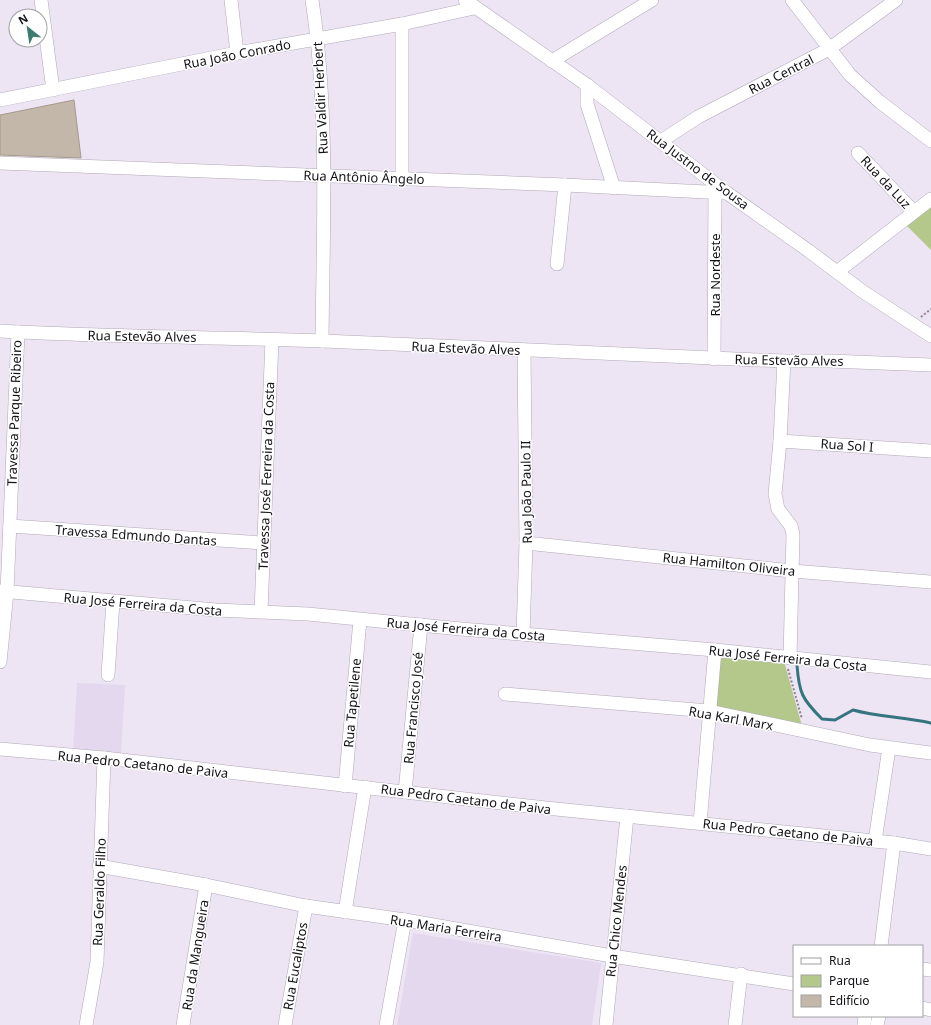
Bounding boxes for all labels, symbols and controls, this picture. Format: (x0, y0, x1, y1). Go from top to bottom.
north arrow (8, 8, 48, 48)
text: N (15, 10, 30, 28)
street label: Rua João Conrado (182, 35, 292, 73)
street label: Rua Valdir Herbert (308, 41, 332, 155)
street label: Rua Central (745, 50, 817, 98)
street label: Rua Justno de Sousa (643, 125, 753, 213)
street label: Rua da Luz (857, 152, 915, 212)
street label: Rua Antônio Ângelo (303, 166, 425, 188)
street label: Rua Nordeste (706, 233, 724, 317)
street label: Rua Estevão Alves (87, 326, 197, 346)
street label: Rua Estevão Alves (411, 337, 521, 359)
street label: Travessa Parque Ribeiro (2, 340, 26, 486)
street label: Rua Estevão Alves (734, 350, 844, 370)
street label: Travessa José Ferreira da Costa (254, 382, 278, 570)
street label: Rua Sol I (820, 434, 874, 456)
street label: Rua João Paulo II (516, 440, 536, 544)
street label: Travessa Edmundo Dantas (55, 520, 217, 550)
street label: Rua Hamilton Oliveira (662, 548, 796, 580)
street label: Rua José Ferreira da Costa (63, 588, 223, 620)
street label: Rua José Ferreira da Costa (386, 613, 546, 645)
street label: Rua José Ferreira da Costa (708, 641, 868, 675)
street label: Rua Francisco José (399, 651, 427, 765)
street label: Rua Tapetilene (339, 658, 365, 748)
street label: Rua Karl Marx (687, 702, 775, 734)
street label: Rua Pedro Caetano de Paiva (57, 746, 229, 782)
street label: Rua Pedro Caetano de Paiva (380, 780, 552, 818)
street label: Rua Pedro Caetano de Paiva (702, 814, 874, 850)
street label: Rua Geraldo Filho (88, 838, 110, 946)
street label: Rua Chico Mendes (601, 864, 631, 978)
street label: Rua da Mangueira (177, 898, 213, 1012)
street label: Rua Maria Ferreira (389, 910, 503, 946)
street label: Rua Eucaliptos (278, 921, 312, 1011)
legend (793, 945, 923, 1017)
text: Rua (829, 952, 851, 969)
text: Parque (829, 972, 870, 989)
text: Edifício (829, 992, 870, 1009)

